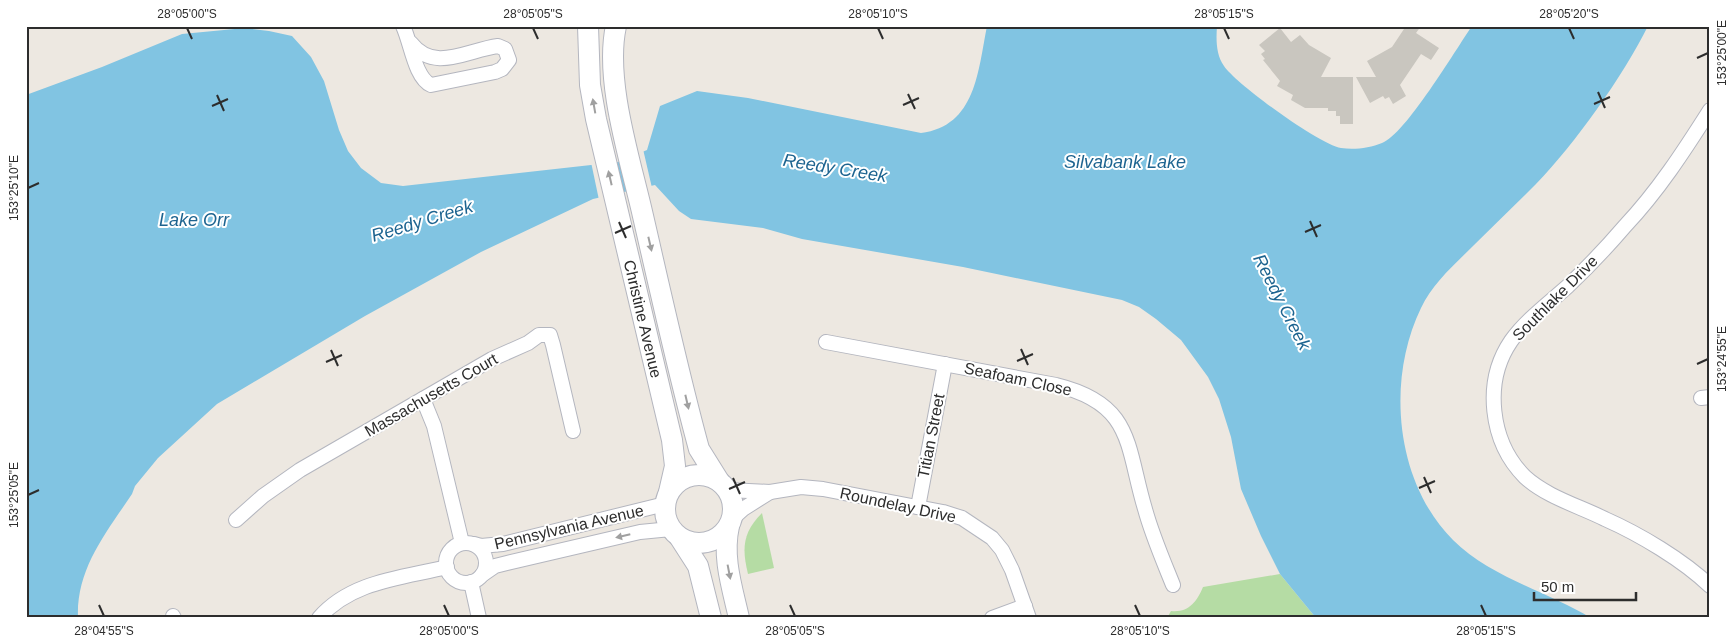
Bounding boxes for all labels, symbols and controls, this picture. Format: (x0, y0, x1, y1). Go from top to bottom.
text: 28°05'00"S (157, 7, 217, 21)
text: 28°05'05"S (503, 7, 563, 21)
text: 28°05'10"S (848, 7, 908, 21)
text: 28°05'15"S (1194, 7, 1254, 21)
text: 28°05'20"S (1539, 7, 1599, 21)
text: 153°25'00"E (1715, 20, 1729, 86)
one-way arrow (589, 98, 597, 114)
water label: Reedy Creek (782, 150, 889, 186)
water label: Silvabank Lake (1064, 152, 1186, 172)
text: 153°25'10"E (7, 155, 21, 221)
one-way arrow (606, 171, 614, 186)
water label: Reedy Creek (369, 196, 476, 246)
water label: Lake Orr (159, 210, 230, 230)
one-way arrow (646, 236, 654, 251)
water label: Reedy Creek (1249, 251, 1315, 354)
street label: Southlake Drive (1509, 252, 1601, 344)
street label: Christine Avenue (621, 258, 666, 380)
text: 153°24'55"E (1715, 326, 1729, 392)
street label: Massachusetts Court (362, 350, 501, 440)
street label: Seafoam Close (963, 359, 1073, 399)
street label: Titian Street (914, 392, 948, 480)
one-way arrow (683, 395, 691, 410)
text: 153°25'05"E (7, 462, 21, 528)
street label: Roundelay Drive (838, 484, 958, 526)
street label: Pennsylvania Avenue (493, 502, 645, 552)
one-way arrow (615, 532, 630, 540)
one-way arrow (725, 564, 733, 580)
scale bar (1534, 569, 1636, 601)
text: 50 m (1541, 578, 1574, 595)
text: 28°04'55"S (74, 624, 134, 638)
text: 28°05'00"S (419, 624, 479, 638)
text: 28°05'05"S (765, 624, 825, 638)
text: 28°05'10"S (1110, 624, 1170, 638)
text: 28°05'15"S (1456, 624, 1516, 638)

